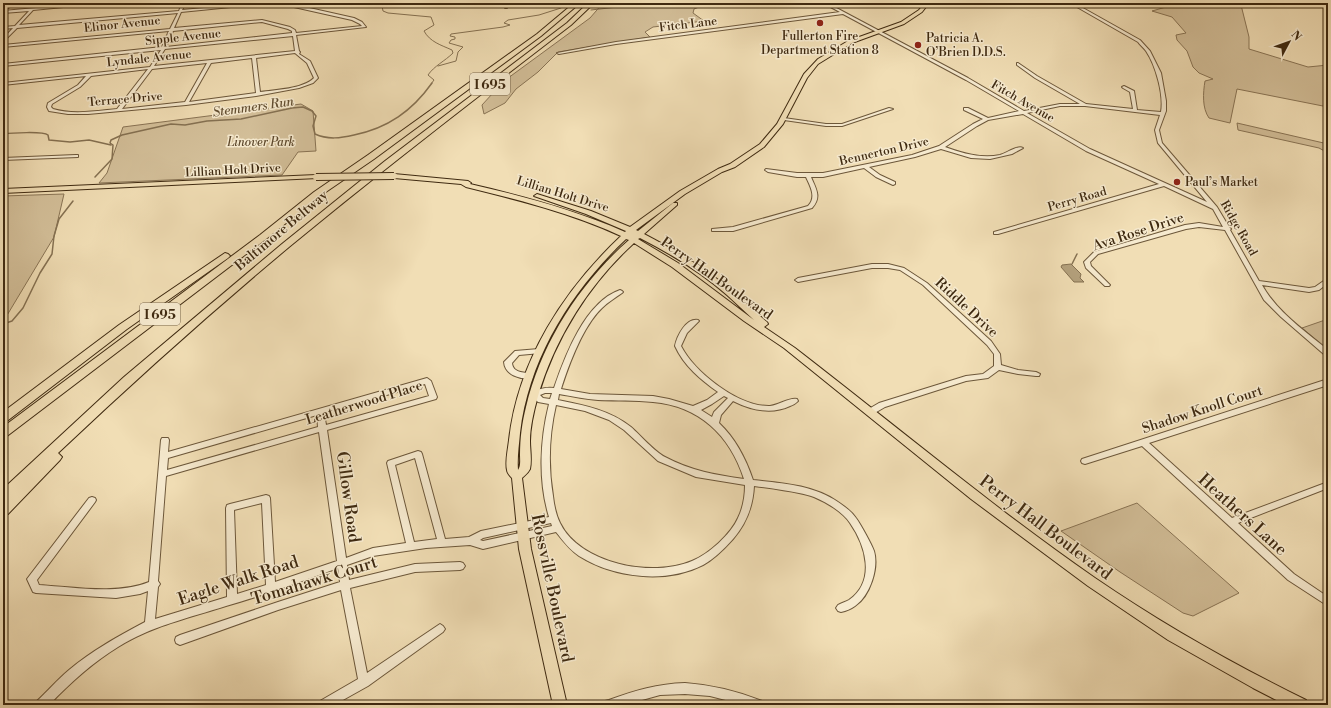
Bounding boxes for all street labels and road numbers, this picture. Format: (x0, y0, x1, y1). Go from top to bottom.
street label: Elinor Avenue (83, 13, 161, 36)
street label: Fitch Lane (658, 13, 718, 36)
street label: Sipple Avenue (144, 26, 222, 49)
street label: Lyndale Avenue (106, 47, 192, 70)
road number: I 695 (470, 73, 510, 95)
street label: Fitch Avenue (988, 77, 1057, 126)
street label: Terrace Drive (87, 89, 163, 110)
street label: Bennerton Drive (837, 134, 930, 169)
street label: Lillian Holt Drive (185, 161, 281, 180)
street label: Lillian Holt Drive (515, 173, 611, 216)
street label: Perry Road (1046, 184, 1109, 215)
street label: Baltimore Beltway (231, 186, 332, 276)
street label: Ridge Road (1217, 198, 1261, 259)
street label: Ava Rose Drive (1089, 209, 1186, 255)
street label: Perry Hall Boulevard (657, 233, 776, 324)
street label: Riddle Drive (931, 274, 1002, 342)
road number: I 695 (140, 303, 180, 325)
street label: Leatherwood Place (304, 377, 425, 429)
street label: Shadow Knoll Court (1140, 382, 1265, 438)
street label: Gillow Road (331, 450, 365, 545)
street label: Heathers Lane (1193, 469, 1292, 561)
street label: Perry Hall Boulevard (975, 471, 1117, 585)
street label: Rossville Boulevard (526, 512, 579, 665)
street label: Eagle Walk Road (175, 551, 302, 611)
street label: Tomahawk Court (248, 551, 380, 611)

